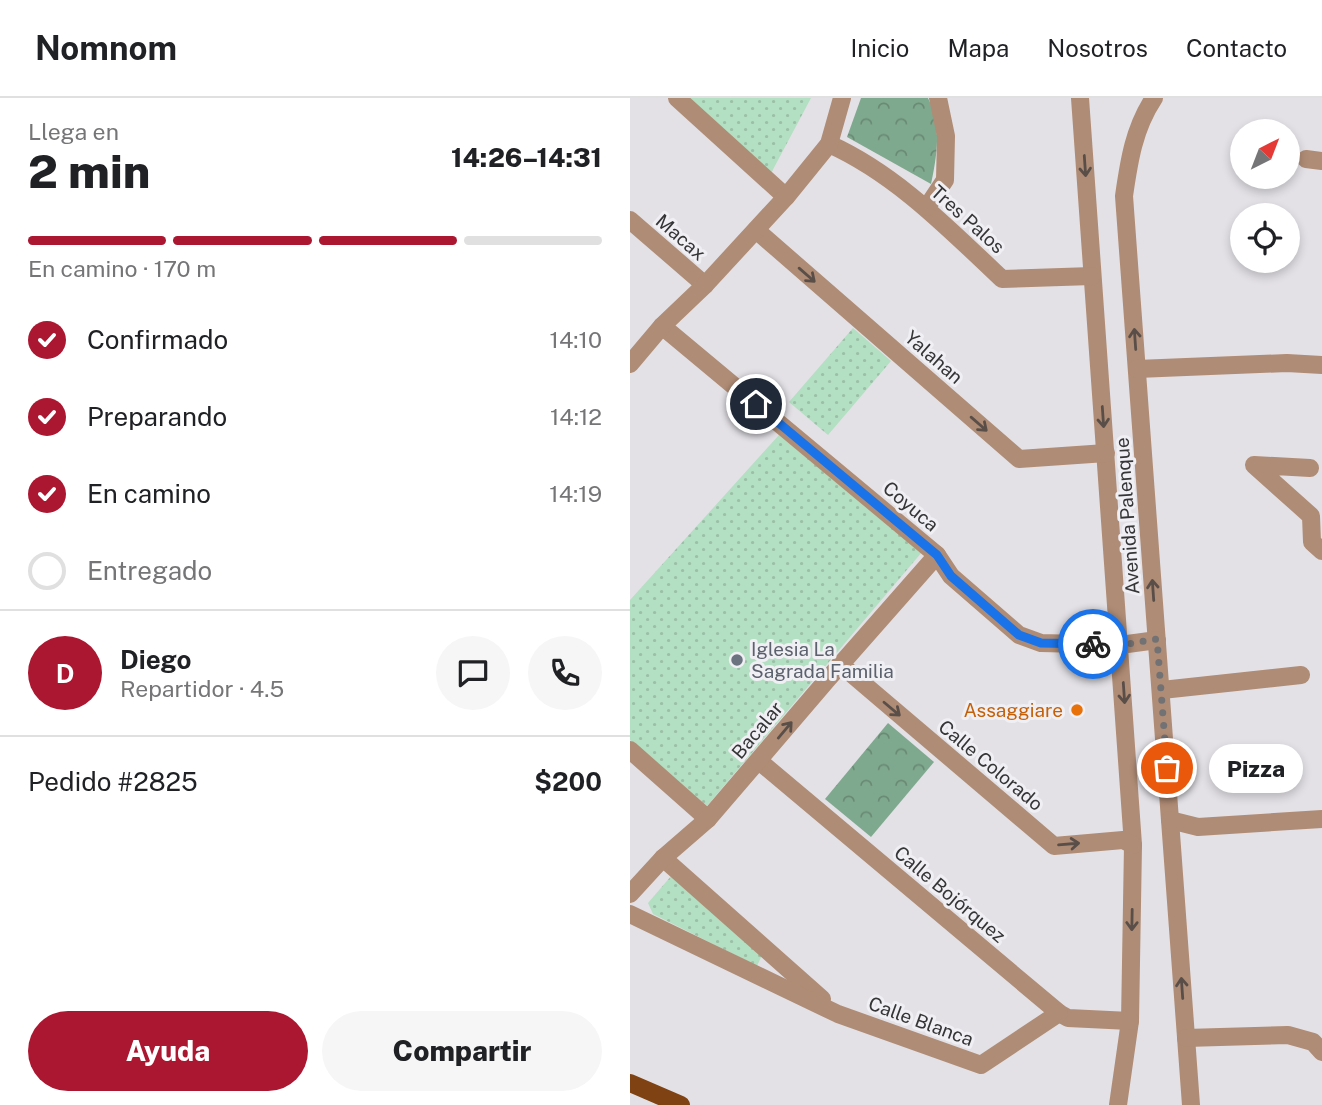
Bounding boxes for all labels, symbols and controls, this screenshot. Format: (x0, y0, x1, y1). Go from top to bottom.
text: Nomnom (35, 29, 177, 67)
text: Inicio (850, 34, 909, 62)
text: Mapa (947, 34, 1009, 62)
text: Nosotros (1047, 34, 1148, 62)
text: Contacto (1186, 34, 1287, 62)
text: Llega en (28, 118, 119, 145)
north arrow (1230, 119, 1300, 189)
map controls (1230, 119, 1300, 273)
text: 14:26–14:31 (451, 142, 602, 173)
text: 2 min (28, 144, 150, 198)
one-way arrow (1079, 154, 1092, 177)
street label: Tres Palos (927, 180, 1009, 258)
button: locate (1230, 203, 1300, 273)
street label: Macax (652, 210, 710, 265)
text: En camino · 170 m (28, 255, 216, 282)
one-way arrow (798, 267, 816, 283)
icon: check (28, 321, 66, 359)
text: Confirmado (87, 324, 228, 355)
text: 14:10 (550, 326, 602, 353)
street label: Yalahan (901, 326, 967, 388)
one-way arrow (1128, 328, 1141, 351)
pin (726, 374, 786, 434)
icon: home (737, 385, 775, 423)
icon: check (28, 398, 66, 436)
text: Preparando (87, 401, 227, 432)
text: 14:12 (550, 403, 602, 430)
one-way arrow (1097, 406, 1110, 428)
one-way arrow (970, 416, 988, 432)
street label: Avenida Palenque (1111, 437, 1143, 595)
icon: check (28, 475, 66, 513)
street label: Coyuca (879, 476, 943, 536)
text: En camino (87, 478, 211, 509)
text: 14:19 (549, 480, 602, 507)
text: Entregado (87, 555, 212, 586)
one-way arrow (1147, 579, 1160, 602)
courier (1058, 609, 1128, 679)
icon: bike (1074, 625, 1112, 663)
button: chat (436, 636, 510, 710)
button: phone (528, 636, 602, 710)
place label: Iglesia La Sagrada Familia (751, 638, 894, 682)
text: Diego (120, 644, 191, 675)
marker: Iglesia La Sagrada Familia (729, 652, 745, 668)
text: D (56, 658, 74, 689)
text: Repartidor · 4.5 (120, 675, 284, 702)
one-way arrow (1117, 681, 1130, 704)
street label: Bacalar (727, 697, 787, 763)
place label: Assaggiare (963, 699, 1063, 721)
one-way arrow (883, 700, 901, 716)
marker: Assaggiare (1069, 702, 1085, 718)
street label: Calle Colorado (935, 715, 1047, 815)
one-way arrow (777, 722, 792, 740)
pin (1137, 738, 1197, 798)
callout: Pizza (1209, 744, 1304, 792)
icon: bag (1148, 749, 1186, 787)
text: Pizza (1227, 755, 1285, 782)
text: Pedido #2825 (28, 766, 198, 797)
text: $200 (534, 766, 602, 797)
one-way arrow (1058, 837, 1080, 850)
street label: Calle Bojórquez (890, 841, 1010, 947)
one-way arrow (1125, 909, 1139, 932)
one-way arrow (1175, 977, 1188, 1000)
street label: Calle Blanca (866, 992, 976, 1050)
button: Ayuda (28, 1011, 308, 1091)
button: Compartir (322, 1011, 602, 1091)

